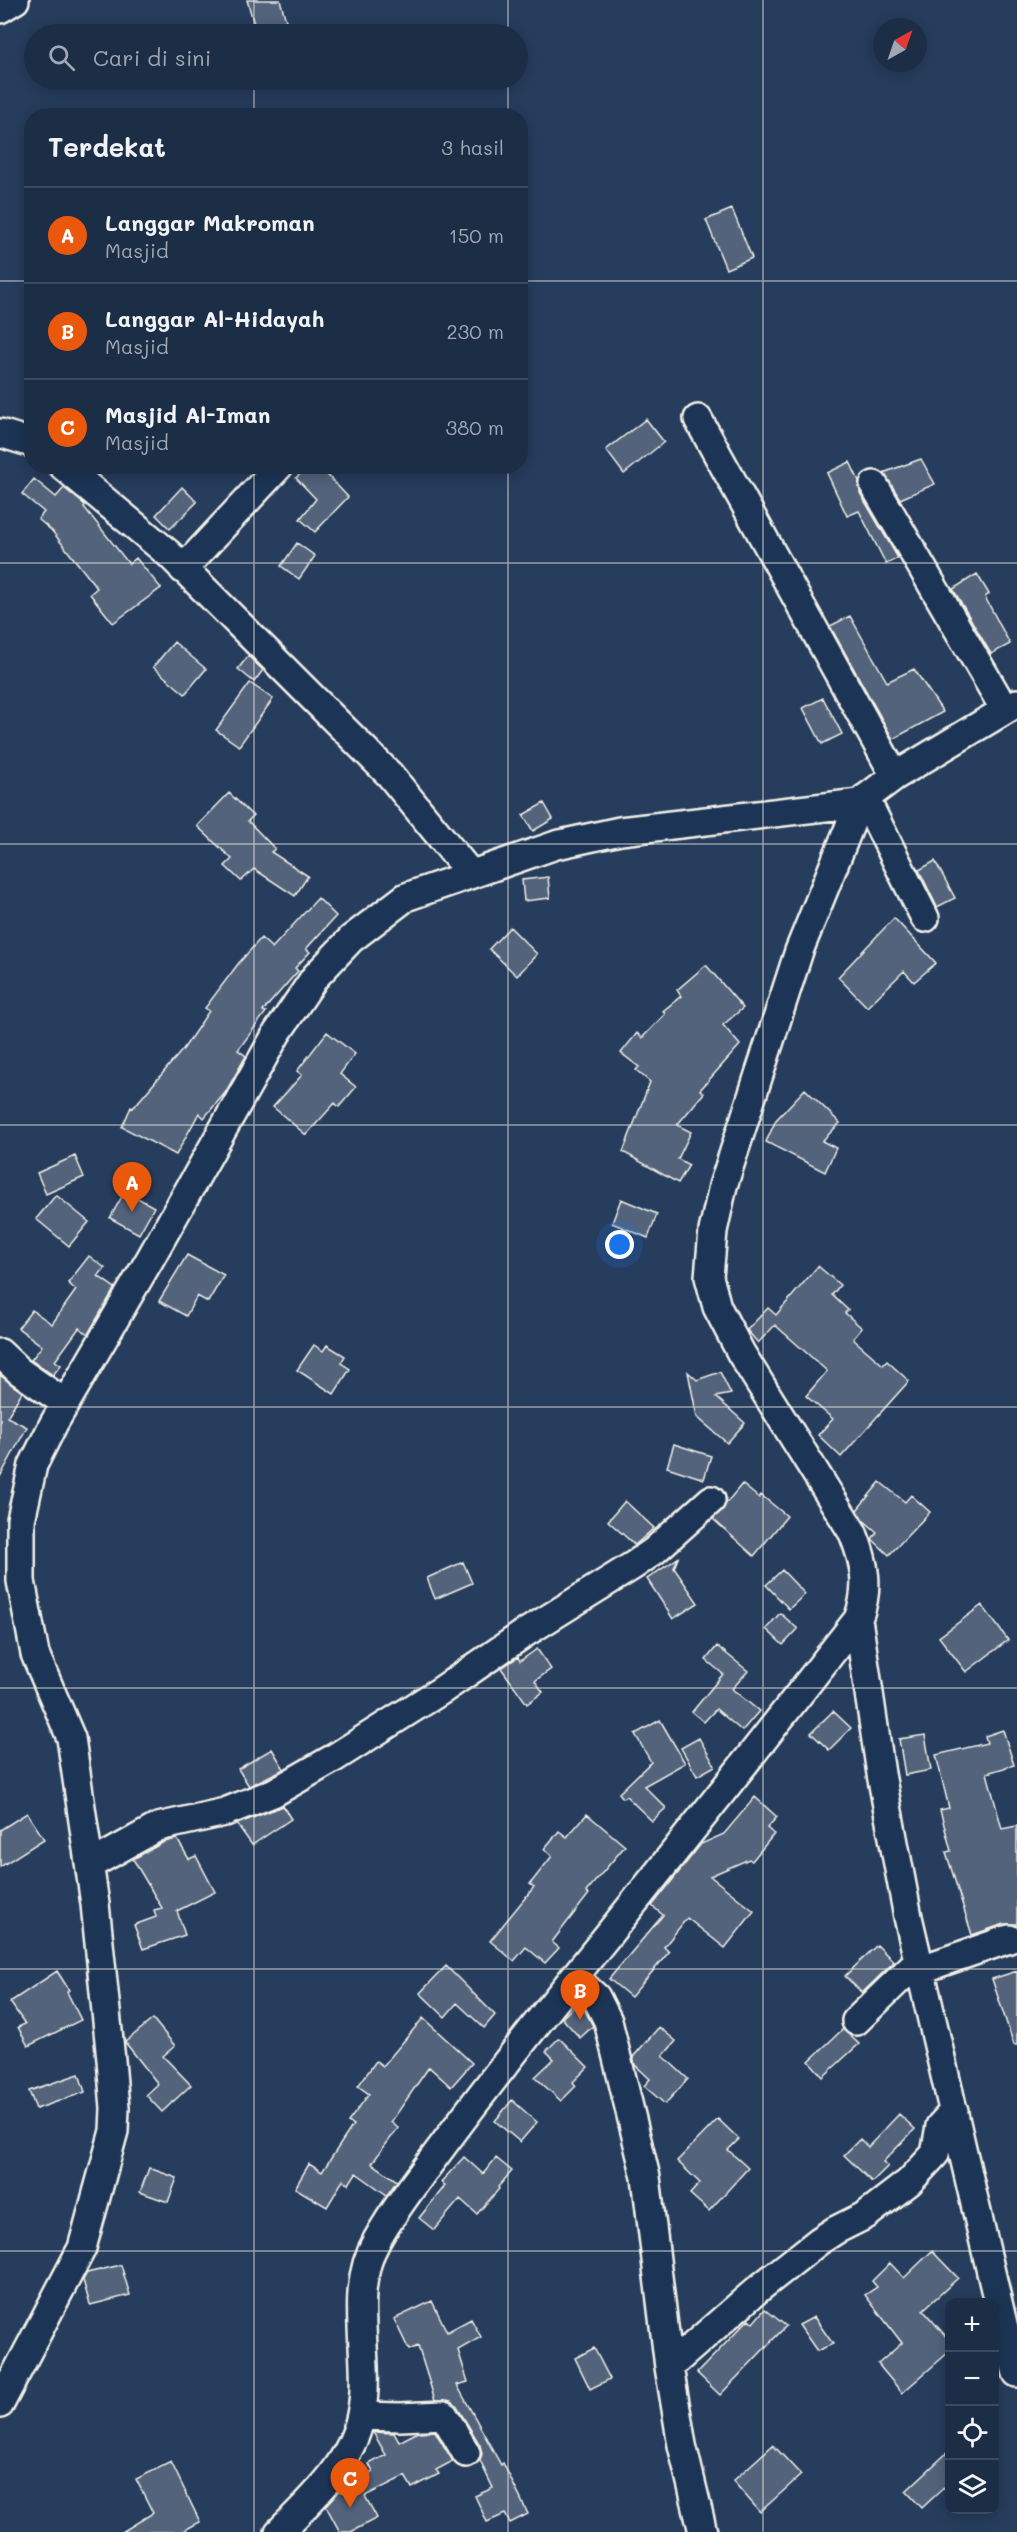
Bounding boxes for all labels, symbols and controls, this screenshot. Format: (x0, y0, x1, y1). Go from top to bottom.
north arrow (873, 18, 927, 72)
search box (24, 24, 528, 90)
icon: search (45, 41, 78, 74)
text: Cari di sini (93, 43, 211, 72)
text: Terdekat (48, 130, 166, 164)
text: 3 hasil (441, 134, 504, 160)
text: Langgar Makroman (105, 208, 315, 237)
text: A (61, 222, 74, 248)
text: 150 m (449, 222, 504, 248)
text: Masjid (105, 237, 169, 263)
text: Langgar Al-Hidayah (105, 304, 324, 333)
text: B (61, 318, 74, 344)
text: 230 m (446, 318, 504, 344)
text: Masjid (105, 333, 169, 359)
text: Masjid Al-Iman (105, 400, 270, 429)
text: C (60, 414, 75, 440)
text: 380 m (446, 414, 504, 440)
text: Masjid (105, 429, 169, 455)
pin: A (112, 1162, 152, 1212)
your location (605, 1230, 634, 1259)
pin: B (560, 1970, 600, 2020)
map controls (945, 2298, 999, 2514)
button: + (945, 2298, 999, 2352)
button: − (945, 2352, 999, 2406)
button: locate (945, 2406, 999, 2460)
pin: C (330, 2458, 370, 2508)
button: layers (945, 2460, 999, 2514)

